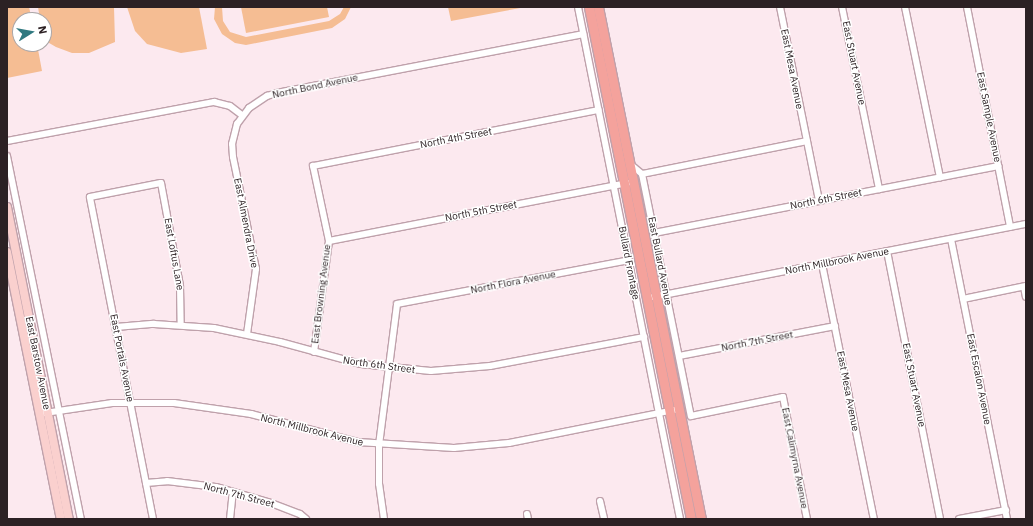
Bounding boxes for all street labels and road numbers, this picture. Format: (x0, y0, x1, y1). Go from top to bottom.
street label: East Stuart Avenue (840, 20, 868, 106)
street label: East Mesa Avenue (778, 28, 806, 110)
street label: North Bond Avenue (271, 71, 359, 101)
street label: East Sample Avenue (974, 71, 1004, 163)
street label: North 4th Street (419, 125, 493, 151)
street label: East Almendra Drive (231, 177, 261, 269)
street label: North 6th Street (789, 186, 863, 212)
street label: North 5th Street (444, 198, 518, 224)
street label: East Bullard Avenue (646, 216, 674, 306)
street label: East Loftus Lane (162, 217, 186, 291)
street label: Bullard Frontage (616, 225, 642, 301)
street label: East Browning Avenue (309, 244, 333, 344)
street label: North Millbrook Avenue (784, 245, 890, 277)
street label: North Flora Avenue (469, 268, 557, 296)
street label: East Portals Avenue (108, 313, 136, 403)
street label: East Barstow Avenue (23, 315, 53, 411)
street label: North 7th Street (720, 328, 794, 354)
street label: East Escalon Avenue (964, 332, 994, 426)
street label: East Stuart Avenue (900, 342, 928, 428)
street label: East Mesa Avenue (834, 350, 862, 432)
street label: North 6th Street (342, 354, 416, 376)
street label: East Calimyrna Avenue (779, 406, 811, 510)
street label: North Millbrook Avenue (259, 411, 365, 449)
street label: North 7th Street (202, 480, 276, 510)

